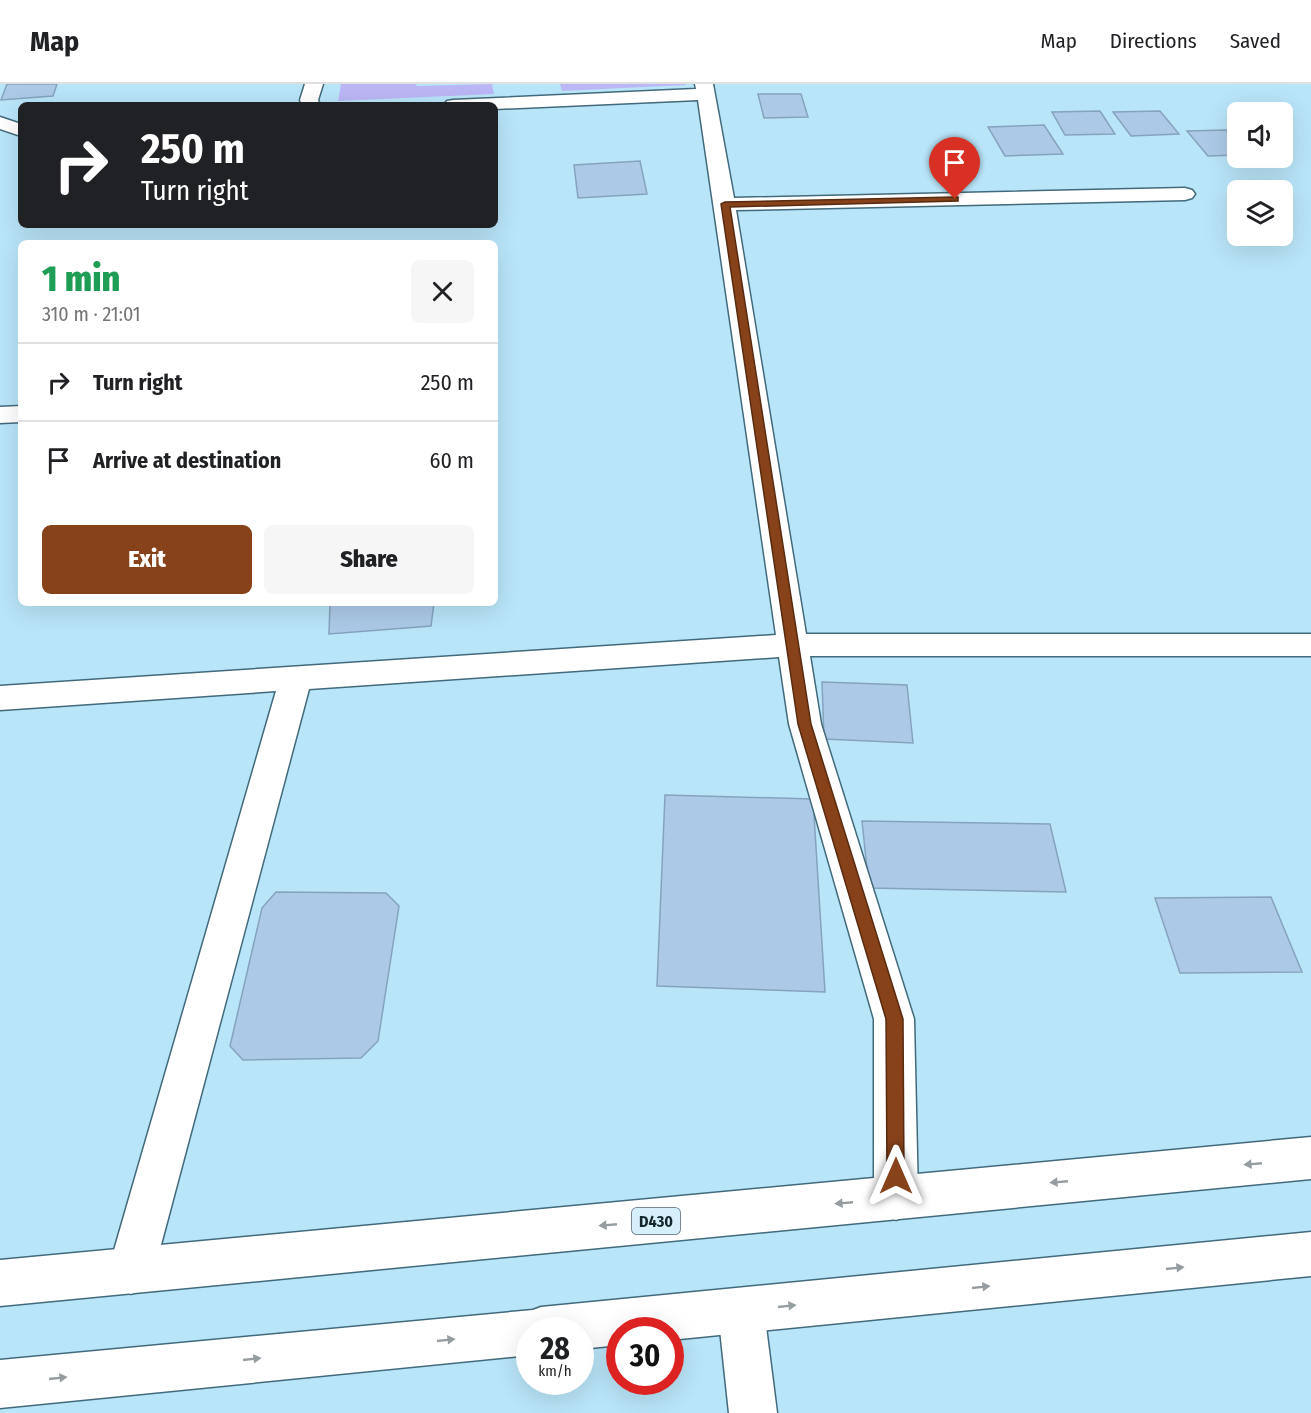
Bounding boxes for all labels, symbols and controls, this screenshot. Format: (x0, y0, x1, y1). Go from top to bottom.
text: Map (30, 25, 79, 58)
text: Map (1040, 28, 1077, 54)
text: Directions (1110, 28, 1197, 54)
text: Saved (1230, 28, 1281, 54)
map controls (1227, 102, 1293, 246)
button: sound (1227, 102, 1293, 168)
text: 250 m (141, 124, 245, 174)
icon: right (42, 126, 120, 204)
pin (929, 137, 980, 199)
icon: arrive (938, 146, 971, 179)
text: Turn right (141, 175, 249, 207)
button: layers (1227, 180, 1293, 246)
text: 1 min (42, 257, 120, 301)
button: close (411, 260, 474, 323)
text: 310 m · 21:01 (42, 302, 141, 326)
icon: right (42, 366, 75, 399)
text: Turn right (93, 369, 182, 396)
text: 250 m (421, 369, 474, 396)
icon: arrive (42, 444, 75, 477)
text: Arrive at destination (93, 447, 281, 474)
text: 60 m (430, 447, 474, 474)
button: Exit (42, 525, 252, 594)
button: Share (264, 525, 474, 594)
position arrow (864, 1144, 928, 1208)
one-way arrow (1243, 1159, 1262, 1169)
one-way arrow (1049, 1177, 1068, 1187)
one-way arrow (834, 1198, 853, 1208)
road number: D430 (632, 1208, 680, 1234)
one-way arrow (598, 1220, 617, 1230)
one-way arrow (1166, 1263, 1185, 1272)
one-way arrow (972, 1282, 991, 1292)
one-way arrow (778, 1301, 797, 1311)
speed limit sign: 30 (606, 1317, 684, 1395)
text: 28 (540, 1331, 570, 1367)
one-way arrow (437, 1335, 456, 1345)
one-way arrow (243, 1354, 262, 1364)
text: km/h (538, 1362, 572, 1380)
one-way arrow (49, 1374, 68, 1383)

